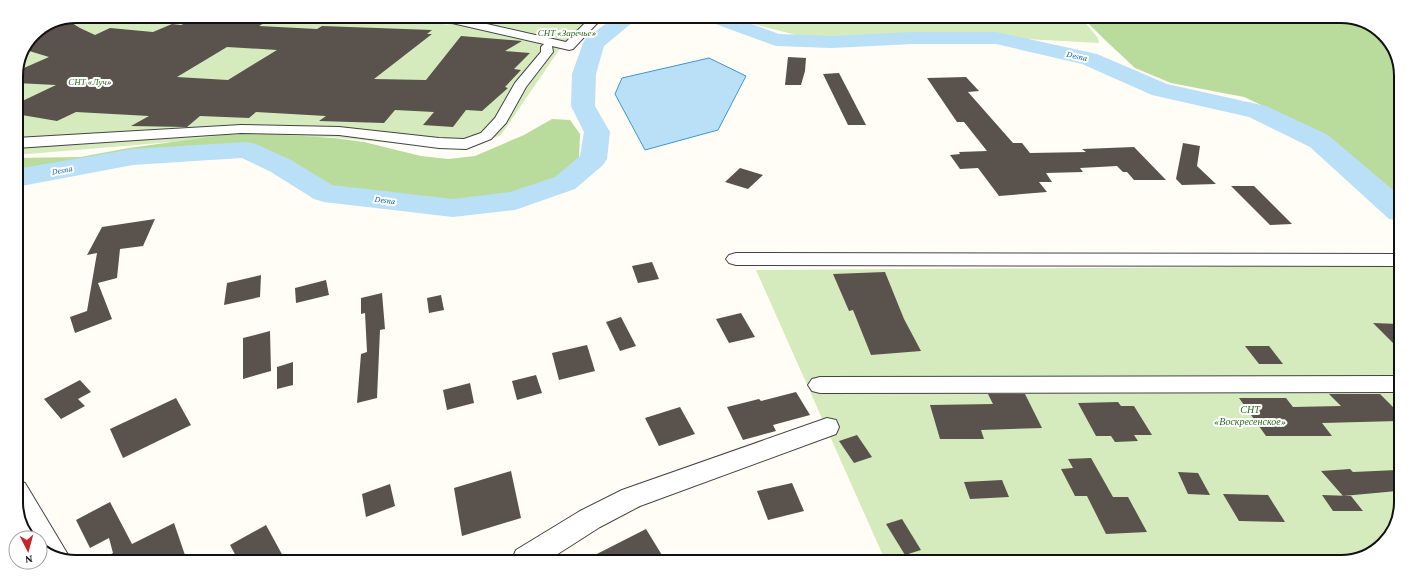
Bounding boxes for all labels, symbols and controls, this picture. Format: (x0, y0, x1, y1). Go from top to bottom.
park label: СНТ «Заречье» (538, 28, 596, 38)
water label: Desna (1066, 49, 1089, 63)
park label: СНТ «Луч» (68, 77, 112, 87)
water label: Desna (51, 163, 74, 177)
water label: Desna (374, 194, 397, 206)
park label: СНТ «Воскресенское» (1214, 404, 1286, 427)
north arrow (8, 530, 48, 570)
text: N (24, 554, 33, 566)

